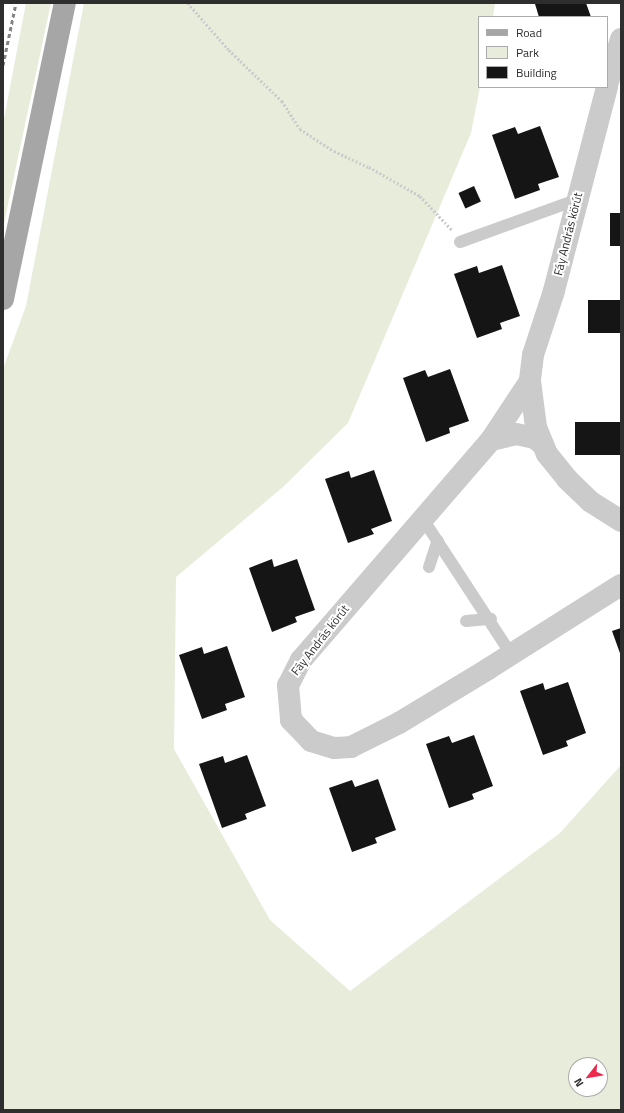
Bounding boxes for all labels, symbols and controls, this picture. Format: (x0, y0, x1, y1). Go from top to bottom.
legend (478, 16, 608, 88)
text: Road (516, 23, 542, 42)
text: Park (516, 43, 539, 62)
text: Building (516, 63, 557, 82)
street label: Fáy András körút (551, 191, 585, 277)
street label: Fáy András körút (288, 602, 352, 678)
north arrow (568, 1057, 608, 1097)
text: N (570, 1075, 587, 1090)

